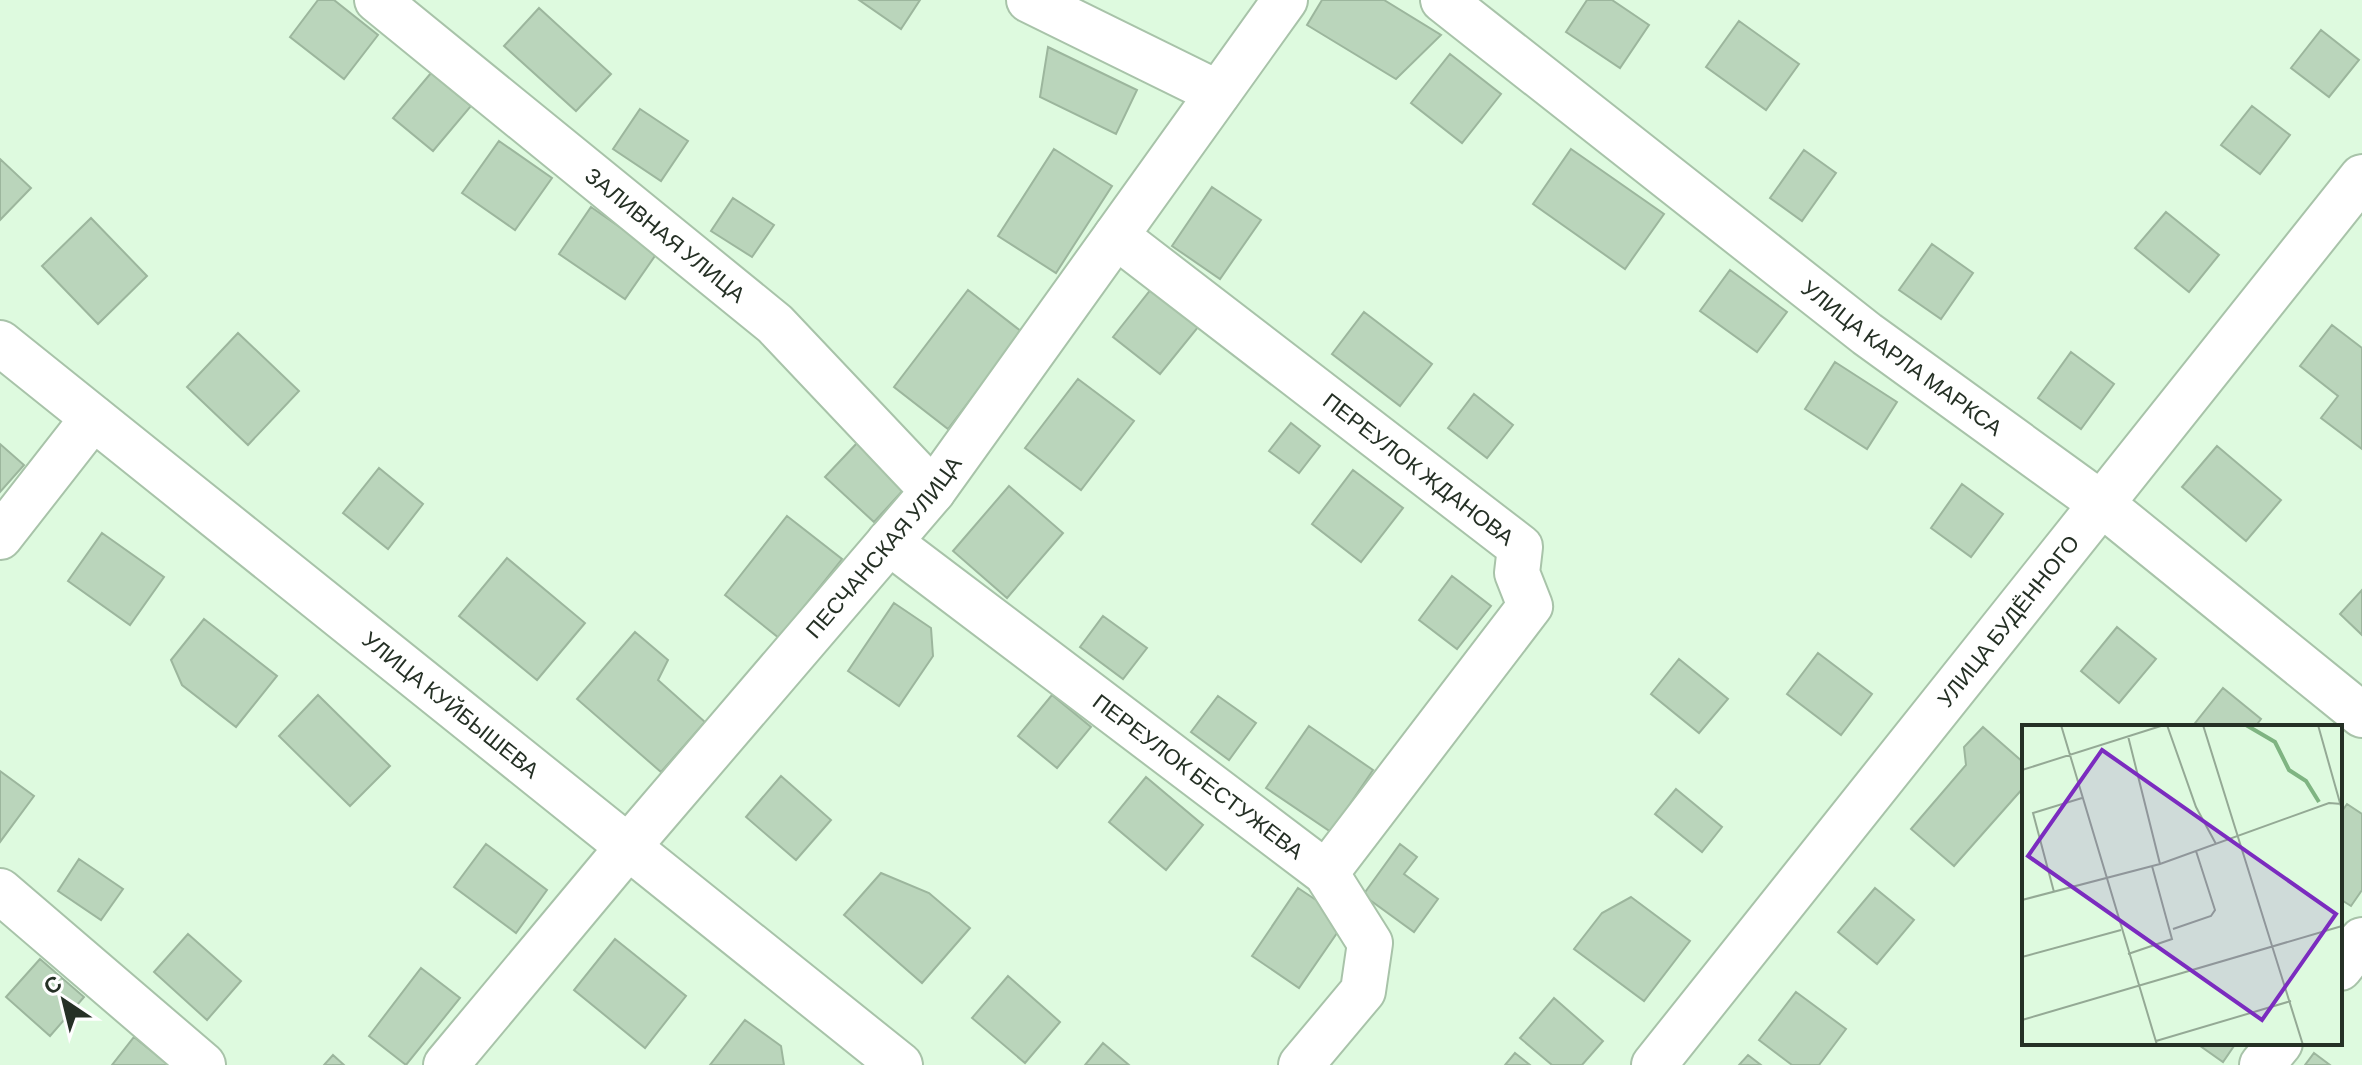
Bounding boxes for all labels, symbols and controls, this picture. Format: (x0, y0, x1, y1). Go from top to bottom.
street label: ЗАЛИВНАЯ УЛИЦА (581, 161, 752, 307)
street label: УЛИЦА КАРЛА МАРКСА (1797, 274, 2008, 440)
street label: ПЕРЕУЛОК ЖДАНОВА (1319, 387, 1520, 550)
street label: ПЕСЧАНСКАЯ УЛИЦА (799, 450, 966, 643)
street label: УЛИЦА БУДЁННОГО (1931, 529, 2084, 711)
street label: УЛИЦА КУЙБЫШЕВА (358, 625, 545, 783)
street label: ПЕРЕУЛОК БЕСТУЖЕВА (1088, 687, 1310, 864)
inset map (2022, 725, 2342, 1045)
north arrow (24, 961, 104, 1041)
text: С (38, 969, 66, 999)

